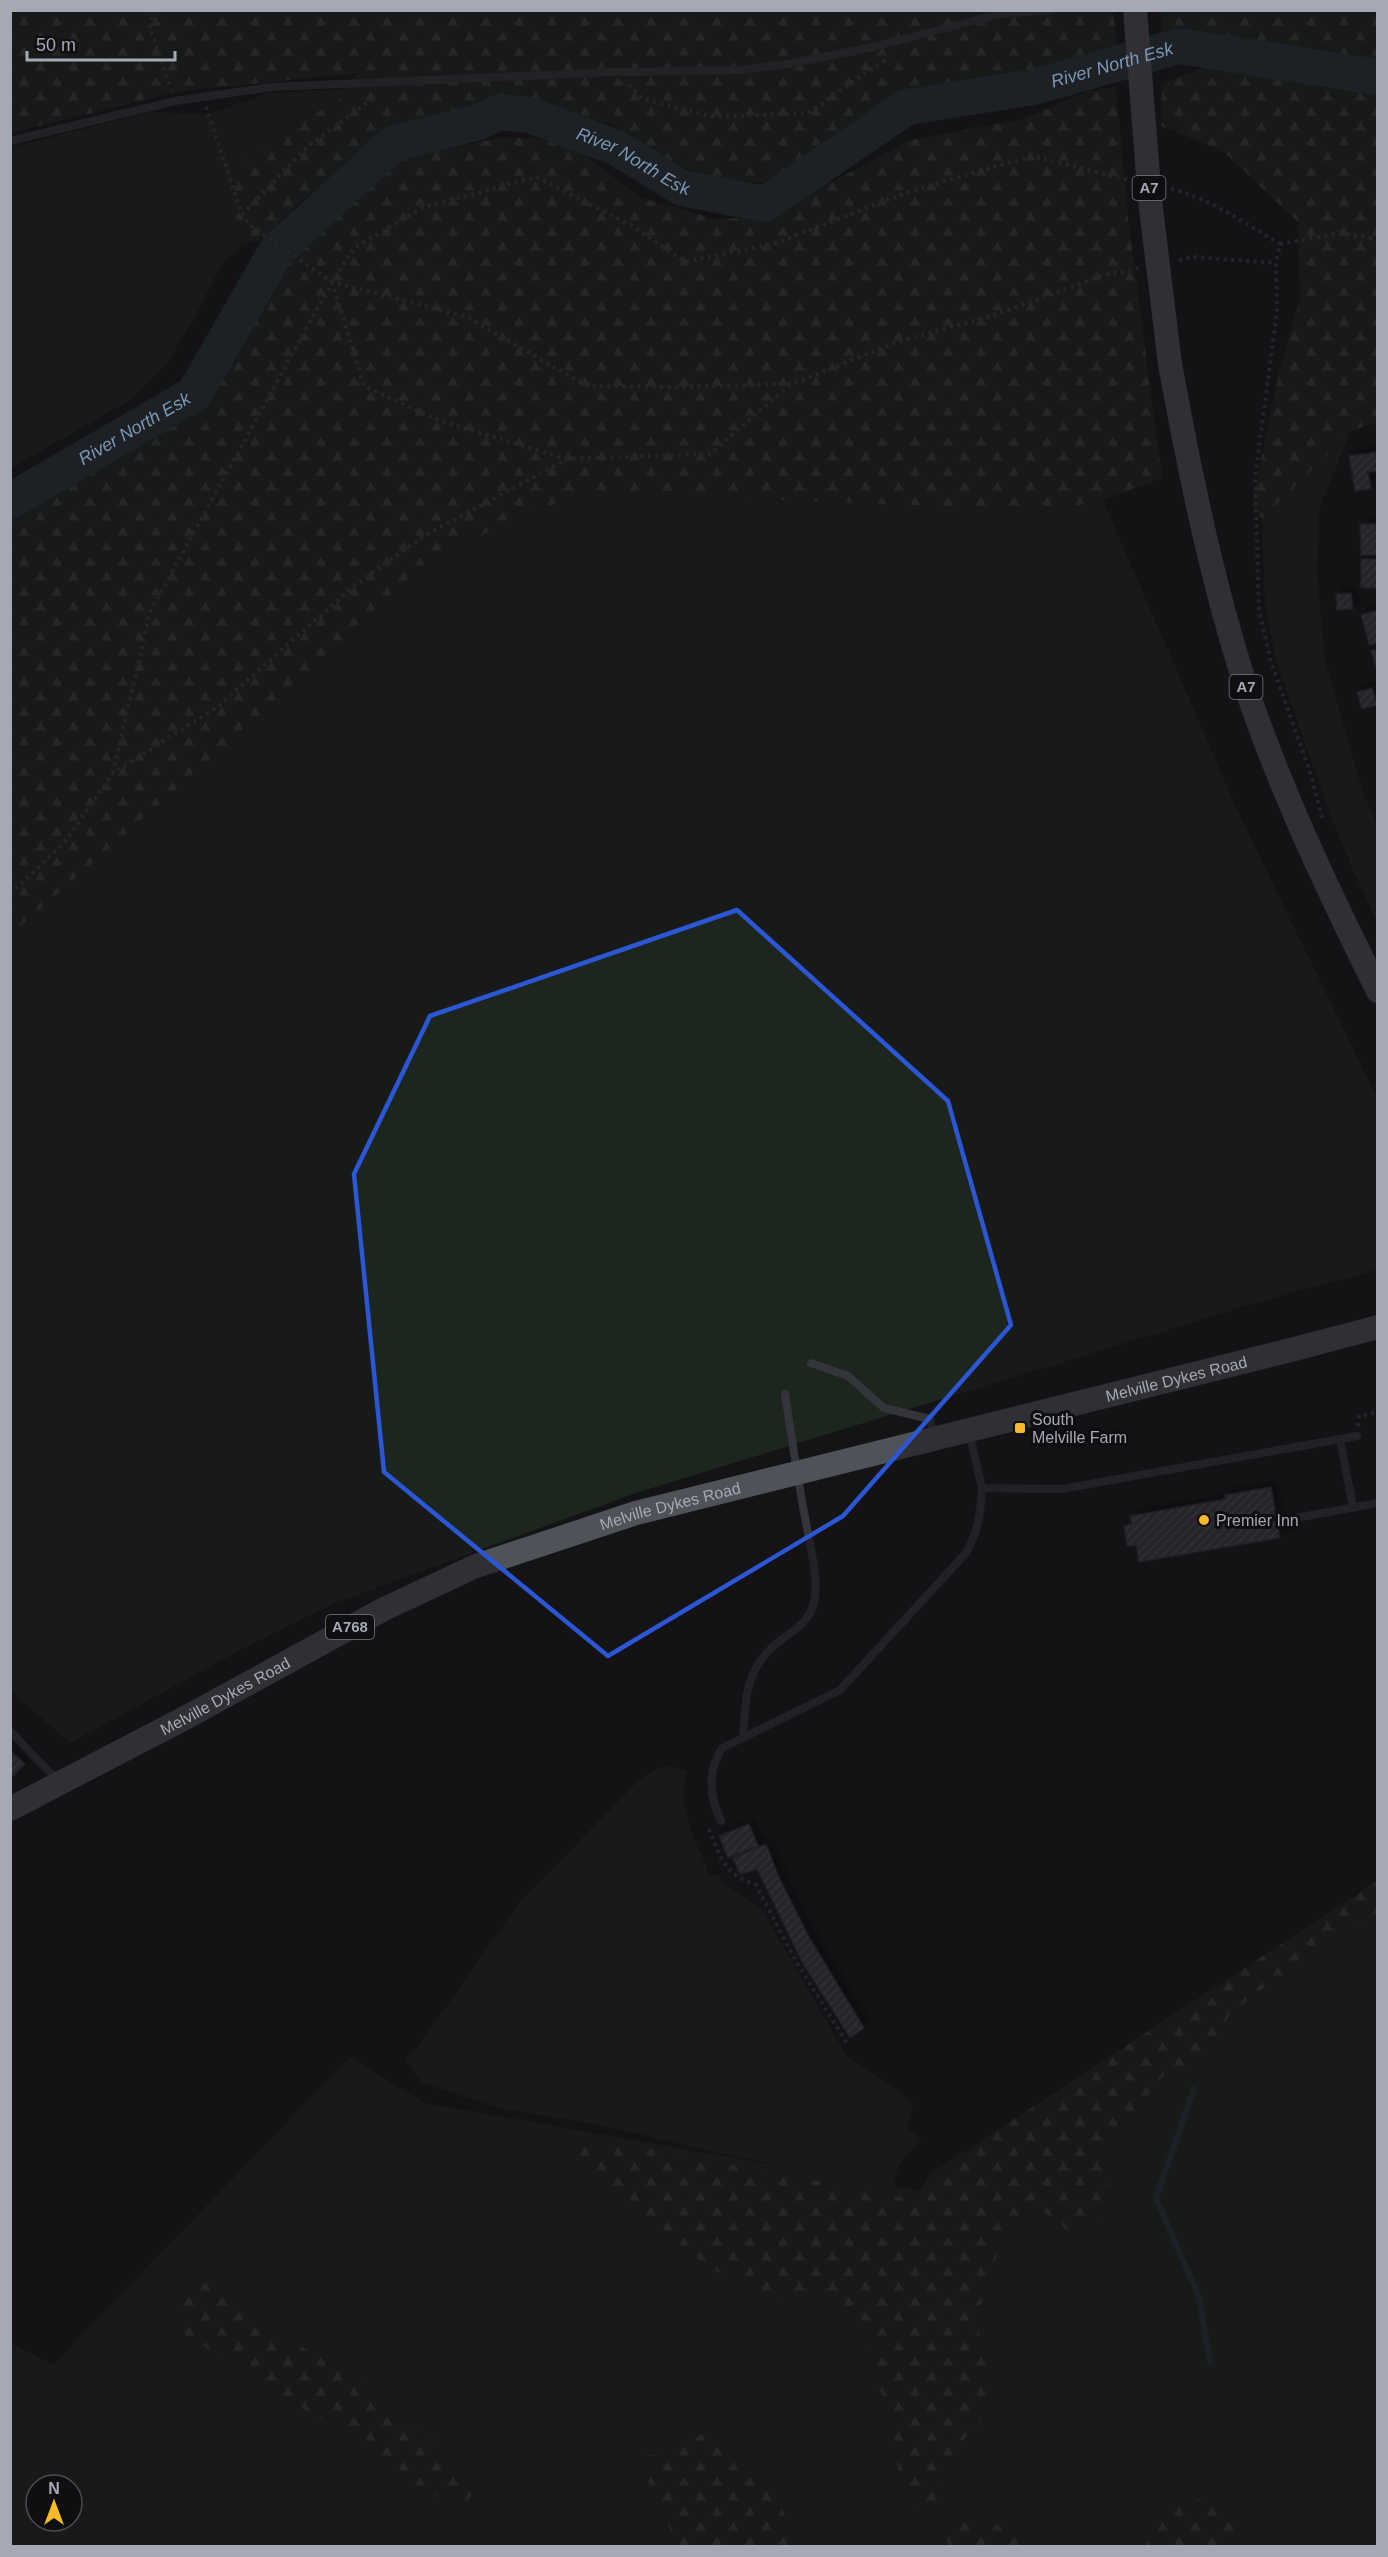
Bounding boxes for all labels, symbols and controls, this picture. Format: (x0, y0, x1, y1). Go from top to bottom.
scale bar (27, 24, 176, 62)
text: 50 m (36, 35, 76, 55)
water label: River North Esk (1049, 38, 1176, 92)
water label: River North Esk (574, 124, 692, 199)
road number: A7 (1132, 176, 1166, 200)
water label: River North Esk (75, 388, 195, 469)
road number: A7 (1230, 675, 1262, 699)
street label: Melville Dykes Road (1104, 1353, 1249, 1405)
place label: South Melville Farm (1032, 1411, 1127, 1446)
marker: South Melville Farm (1013, 1421, 1027, 1435)
street label: Melville Dykes Road (598, 1479, 742, 1533)
place label: Premier Inn (1216, 1512, 1299, 1529)
marker: Premier Inn (1197, 1513, 1211, 1527)
road number: A768 (326, 1615, 374, 1639)
street label: Melville Dykes Road (158, 1654, 293, 1738)
north arrow (24, 2473, 84, 2533)
text: N (48, 2480, 60, 2497)

